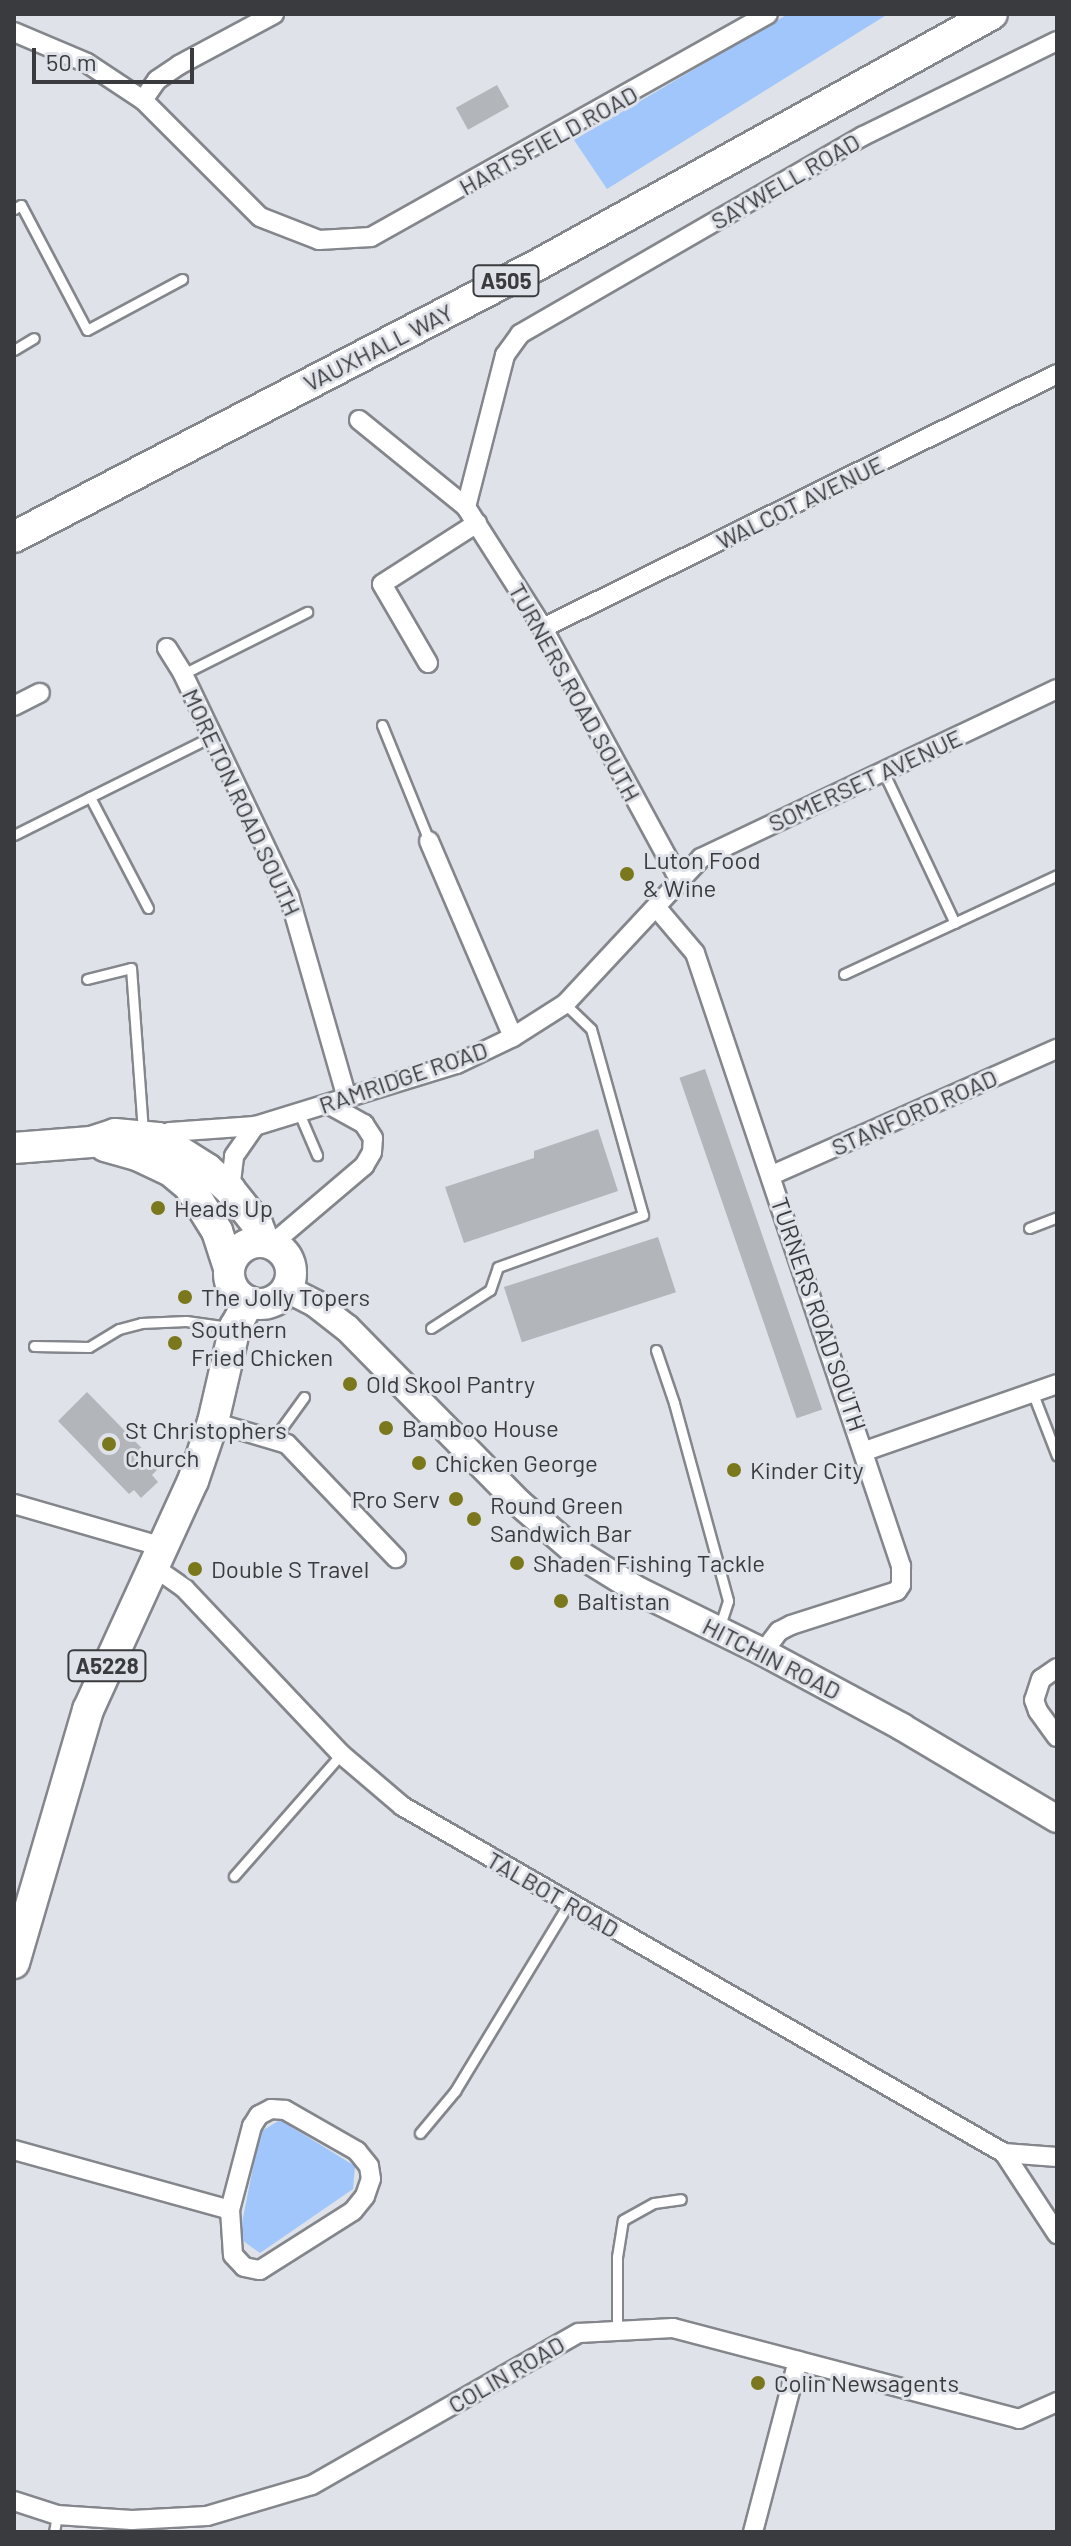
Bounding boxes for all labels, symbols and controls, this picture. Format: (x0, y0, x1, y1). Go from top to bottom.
scale bar (36, 32, 198, 82)
text: 50 m (46, 47, 97, 76)
street label: HARTSFIELD ROAD (454, 79, 642, 201)
street label: SAYWELL ROAD (706, 127, 864, 235)
road number: A505 (472, 263, 540, 299)
street label: VAUXHALL WAY (298, 297, 458, 397)
street label: WALCOT AVENUE (712, 449, 888, 555)
street label: TURNERS ROAD SOUTH (503, 578, 647, 806)
street label: MORETON ROAD SOUTH (177, 684, 307, 920)
street label: SOMERSET AVENUE (764, 723, 966, 837)
place label: Luton Food & Wine (643, 846, 761, 902)
marker: Luton Food & Wine (618, 865, 636, 883)
street label: RAMRIDGE ROAD (315, 1035, 491, 1119)
street label: STANFORD ROAD (827, 1063, 1001, 1161)
street label: TURNERS ROAD SOUTH (765, 1193, 873, 1435)
place label: Heads Up (174, 1194, 273, 1222)
marker: Heads Up (149, 1199, 167, 1217)
place label: The Jolly Topers (201, 1283, 370, 1311)
marker: The Jolly Topers (176, 1288, 194, 1306)
place label: Southern Fried Chicken (191, 1315, 333, 1371)
marker: Southern Fried Chicken (166, 1334, 184, 1352)
place label: Old Skool Pantry (366, 1370, 535, 1398)
marker: Old Skool Pantry (341, 1375, 359, 1393)
place label: Bamboo House (402, 1414, 559, 1442)
place label: St Christophers Church (125, 1416, 287, 1472)
marker: Bamboo House (377, 1419, 395, 1437)
marker: St Christophers Church (100, 1435, 118, 1453)
place label: Chicken George (435, 1449, 598, 1477)
marker: Chicken George (410, 1454, 428, 1472)
place label: Kinder City (750, 1456, 863, 1484)
marker: Kinder City (725, 1461, 743, 1479)
place label: Pro Serv (352, 1485, 440, 1513)
marker: Pro Serv (447, 1490, 465, 1508)
place label: Round Green Sandwich Bar (490, 1491, 632, 1547)
marker: Round Green Sandwich Bar (465, 1510, 483, 1528)
place label: Shaden Fishing Tackle (533, 1549, 765, 1577)
marker: Shaden Fishing Tackle (508, 1554, 526, 1572)
place label: Double S Travel (211, 1555, 369, 1583)
marker: Double S Travel (186, 1560, 204, 1578)
place label: Baltistan (577, 1587, 670, 1615)
marker: Baltistan (552, 1592, 570, 1610)
street label: HITCHIN ROAD (698, 1611, 846, 1705)
road number: A5228 (67, 1648, 147, 1684)
street label: TALBOT ROAD (482, 1845, 624, 1943)
street label: COLIN ROAD (443, 2329, 569, 2419)
place label: Colin Newsagents (774, 2369, 959, 2397)
marker: Colin Newsagents (749, 2374, 767, 2392)

